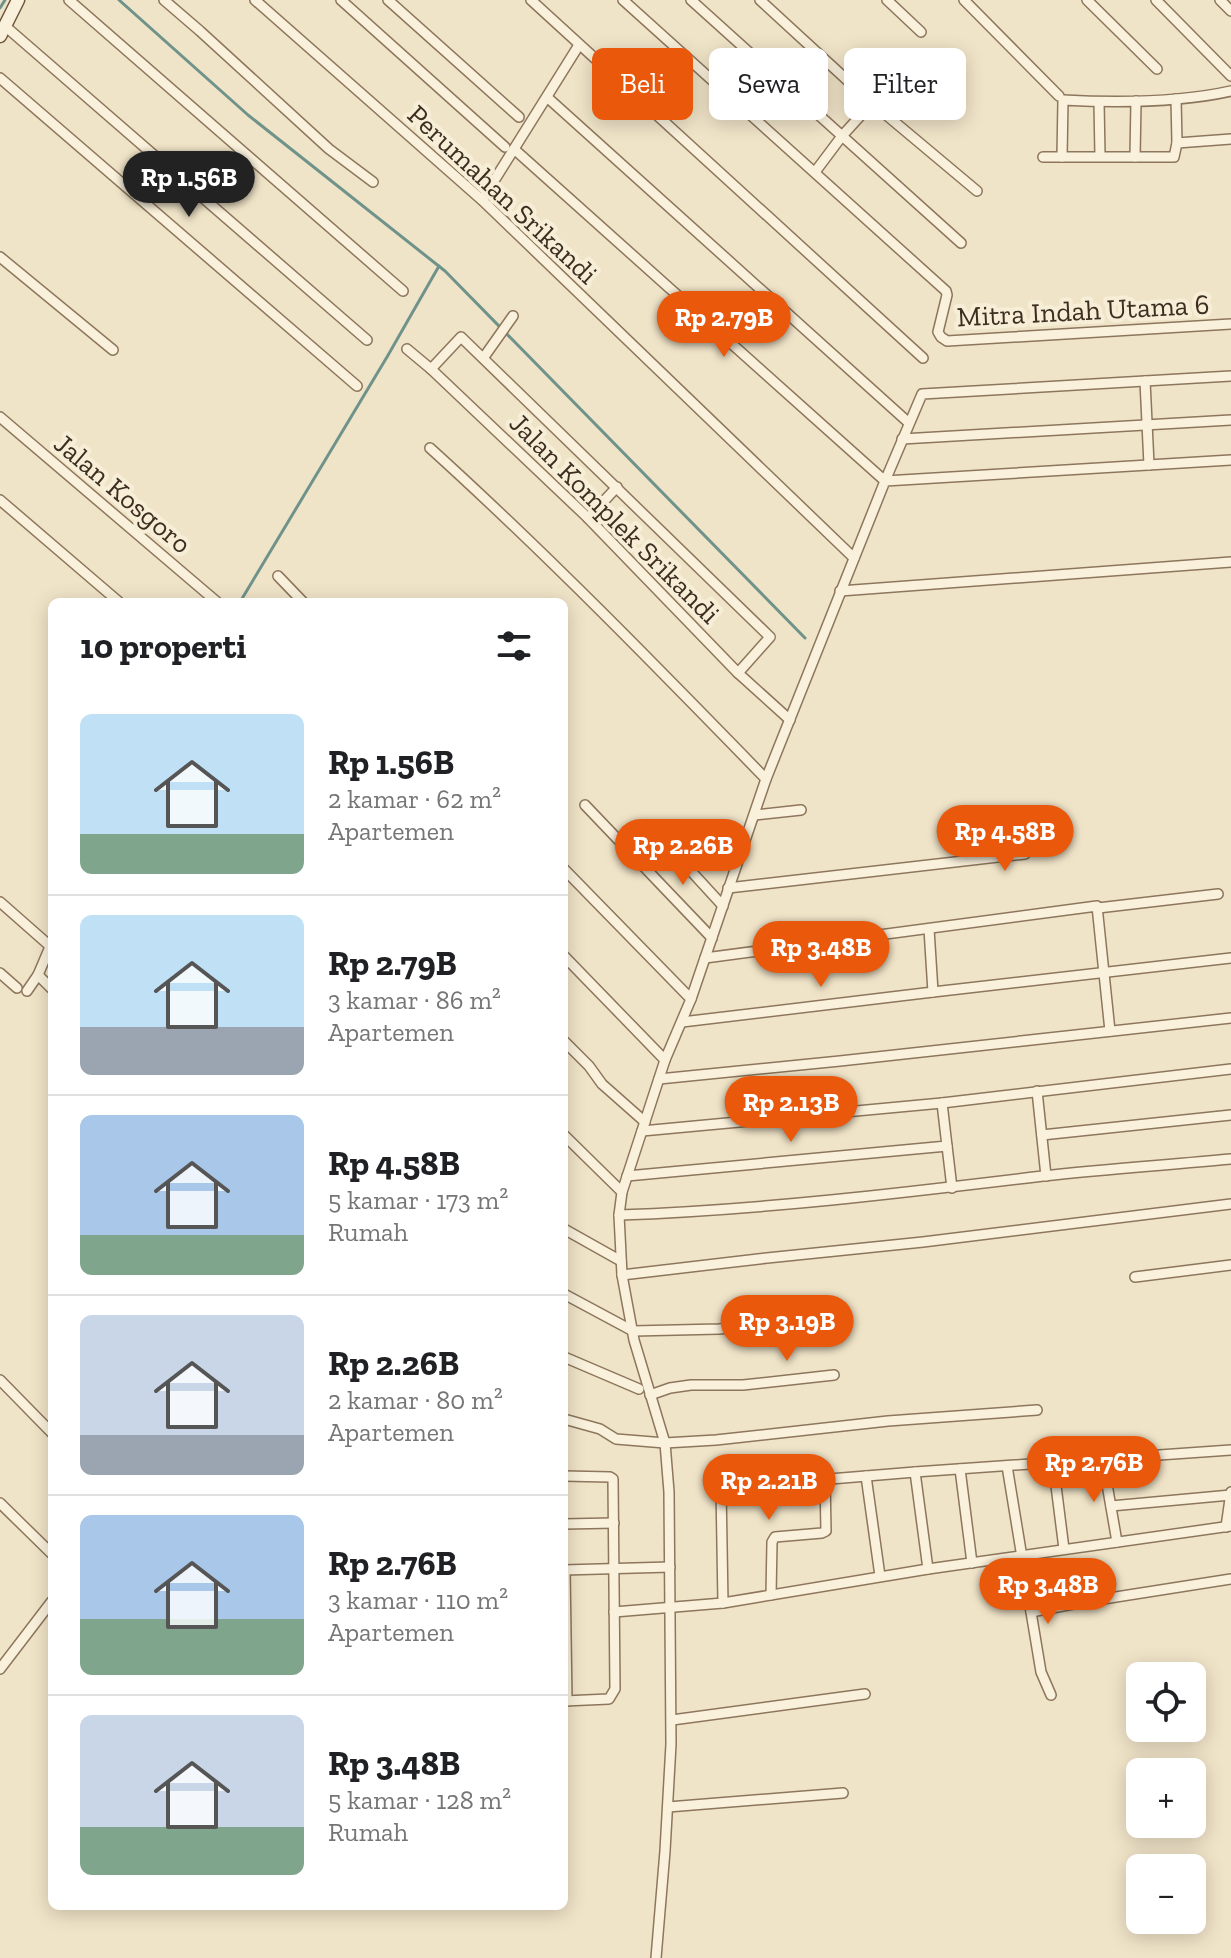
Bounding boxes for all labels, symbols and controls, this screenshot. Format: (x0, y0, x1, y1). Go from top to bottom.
chip: Beli (592, 48, 693, 120)
chip: Sewa (709, 48, 828, 120)
chip: Filter (844, 48, 966, 120)
street label: Perumahan Srikandi (401, 98, 604, 291)
pin: Rp 1.56B (106, 151, 272, 219)
text: Rp 1.56B (141, 161, 237, 193)
street label: Mitra Indah Utama 6 (956, 287, 1210, 334)
pin: Rp 2.79B (641, 291, 807, 359)
text: Rp 2.79B (675, 301, 773, 333)
street label: Jalan Komplek Srikandi (503, 406, 727, 630)
street label: Jalan Kosgoro (47, 426, 198, 560)
icon: filters (492, 624, 536, 668)
text: 10 properti (80, 626, 246, 667)
text: Rp 1.56B (328, 742, 454, 783)
icon: home (144, 746, 240, 842)
text: 2 kamar · 62 m² (328, 783, 501, 815)
pin: Rp 4.58B (922, 805, 1088, 873)
text: Apartemen (328, 815, 454, 847)
text: Rp 4.58B (955, 815, 1055, 847)
pin: Rp 2.26B (600, 819, 766, 887)
text: Rp 2.26B (633, 829, 733, 861)
pin: Rp 3.48B (738, 921, 904, 989)
text: Rp 3.48B (770, 931, 872, 963)
text: Rp 2.79B (328, 943, 457, 984)
icon: home (144, 947, 240, 1043)
text: 3 kamar · 86 m² (328, 984, 501, 1016)
text: Apartemen (328, 1016, 454, 1048)
pin: Rp 2.13B (708, 1076, 874, 1144)
text: Rp 2.13B (743, 1086, 839, 1118)
text: Rp 4.58B (328, 1143, 460, 1184)
icon: home (144, 1147, 240, 1243)
text: 5 kamar · 173 m² (328, 1184, 508, 1216)
text: Rumah (328, 1216, 408, 1248)
pin: Rp 3.19B (704, 1295, 870, 1363)
text: Rp 3.19B (739, 1305, 835, 1337)
text: Rp 2.26B (328, 1343, 459, 1384)
icon: home (144, 1347, 240, 1443)
text: 2 kamar · 80 m² (328, 1384, 503, 1416)
text: Apartemen (328, 1416, 454, 1448)
pin: Rp 2.76B (1011, 1436, 1177, 1504)
text: Rp 2.76B (1045, 1446, 1143, 1478)
pin: Rp 2.21B (686, 1454, 852, 1522)
text: Rp 2.21B (721, 1464, 817, 1496)
text: Rp 2.76B (328, 1543, 457, 1584)
icon: home (144, 1547, 240, 1643)
pin: Rp 3.48B (965, 1558, 1131, 1626)
text: Rp 3.48B (997, 1568, 1099, 1600)
text: 3 kamar · 110 m² (328, 1584, 508, 1616)
text: Apartemen (328, 1616, 454, 1648)
map controls (1126, 1662, 1206, 1934)
button: locate (1126, 1662, 1206, 1742)
text: Rp 3.48B (328, 1743, 460, 1784)
icon: home (144, 1747, 240, 1843)
button: + (1126, 1758, 1206, 1838)
text: 5 kamar · 128 m² (328, 1784, 511, 1816)
text: Rumah (328, 1816, 408, 1848)
button: − (1126, 1854, 1206, 1934)

